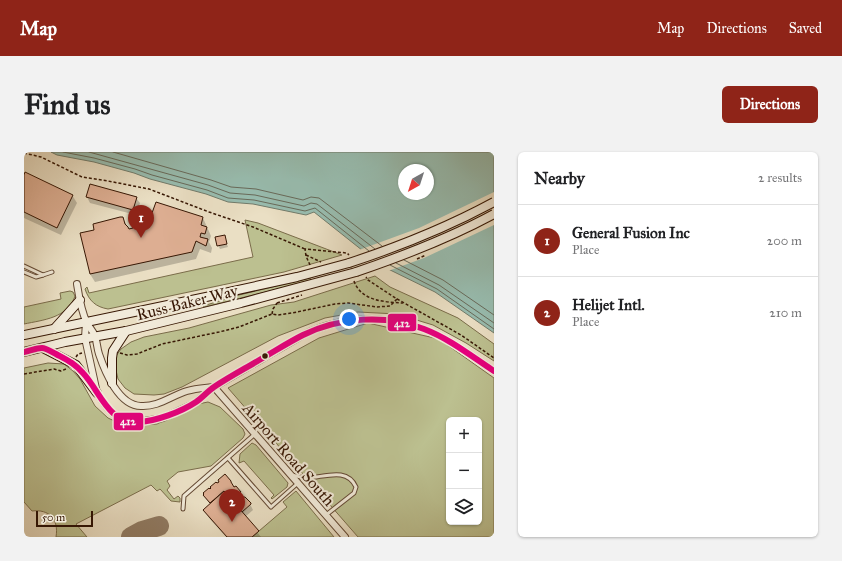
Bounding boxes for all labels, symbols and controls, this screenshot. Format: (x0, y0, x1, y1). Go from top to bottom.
text: Map (20, 17, 57, 40)
text: Map (657, 20, 684, 37)
text: Directions (706, 20, 767, 37)
text: Saved (789, 20, 822, 37)
button: Directions (722, 86, 818, 123)
text: Find us (24, 87, 110, 122)
north arrow (398, 164, 434, 200)
text: Nearby (534, 168, 585, 189)
text: 2 results (758, 170, 802, 186)
pin: 1 (128, 205, 154, 238)
text: General Fusion Inc (572, 224, 690, 242)
text: 1 (544, 233, 550, 249)
text: 200 m (767, 233, 802, 249)
text: Place (572, 242, 599, 258)
street label: Russ Baker Way (134, 281, 240, 324)
text: Helijet Intl. (572, 296, 645, 314)
text: 2 (544, 305, 550, 321)
text: 210 m (769, 305, 802, 321)
your location (339, 309, 359, 329)
line badge: 412 (387, 313, 417, 332)
text: Place (572, 314, 599, 330)
text: 412 (394, 317, 411, 331)
unlabelled marker (260, 351, 270, 361)
street label: Airport Road South (238, 398, 339, 510)
line badge: 412 (113, 412, 144, 431)
text: 412 (120, 415, 137, 429)
map controls (446, 417, 482, 525)
button: + (446, 417, 482, 453)
button: − (446, 453, 482, 489)
pin: 2 (219, 489, 245, 522)
button: layers (446, 489, 482, 525)
scale bar (36, 509, 93, 528)
text: 50 m (42, 511, 65, 524)

